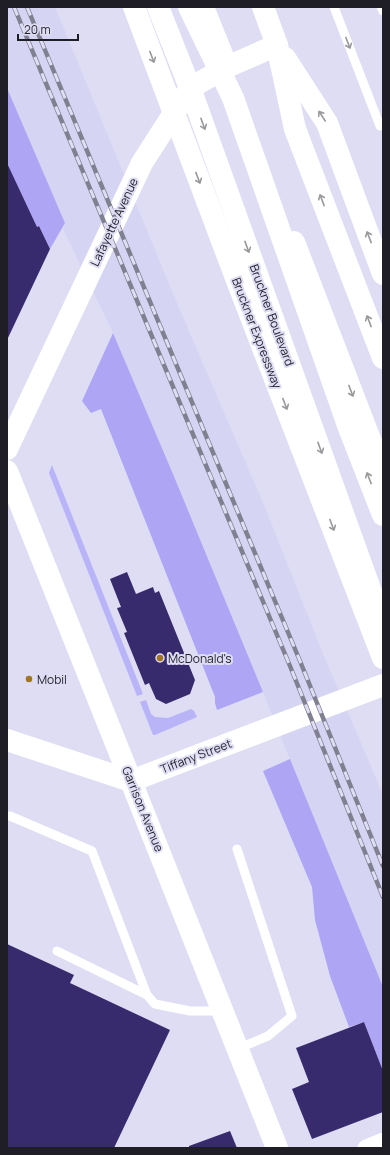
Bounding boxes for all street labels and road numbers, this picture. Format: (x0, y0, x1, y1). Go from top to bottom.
street label: Lafayette Avenue (86, 175, 142, 269)
street label: Bruckner Boulevard (246, 262, 298, 368)
street label: Bruckner Expressway (228, 275, 286, 392)
street label: Tiffany Street (158, 735, 234, 777)
street label: Garrison Avenue (118, 764, 168, 854)

